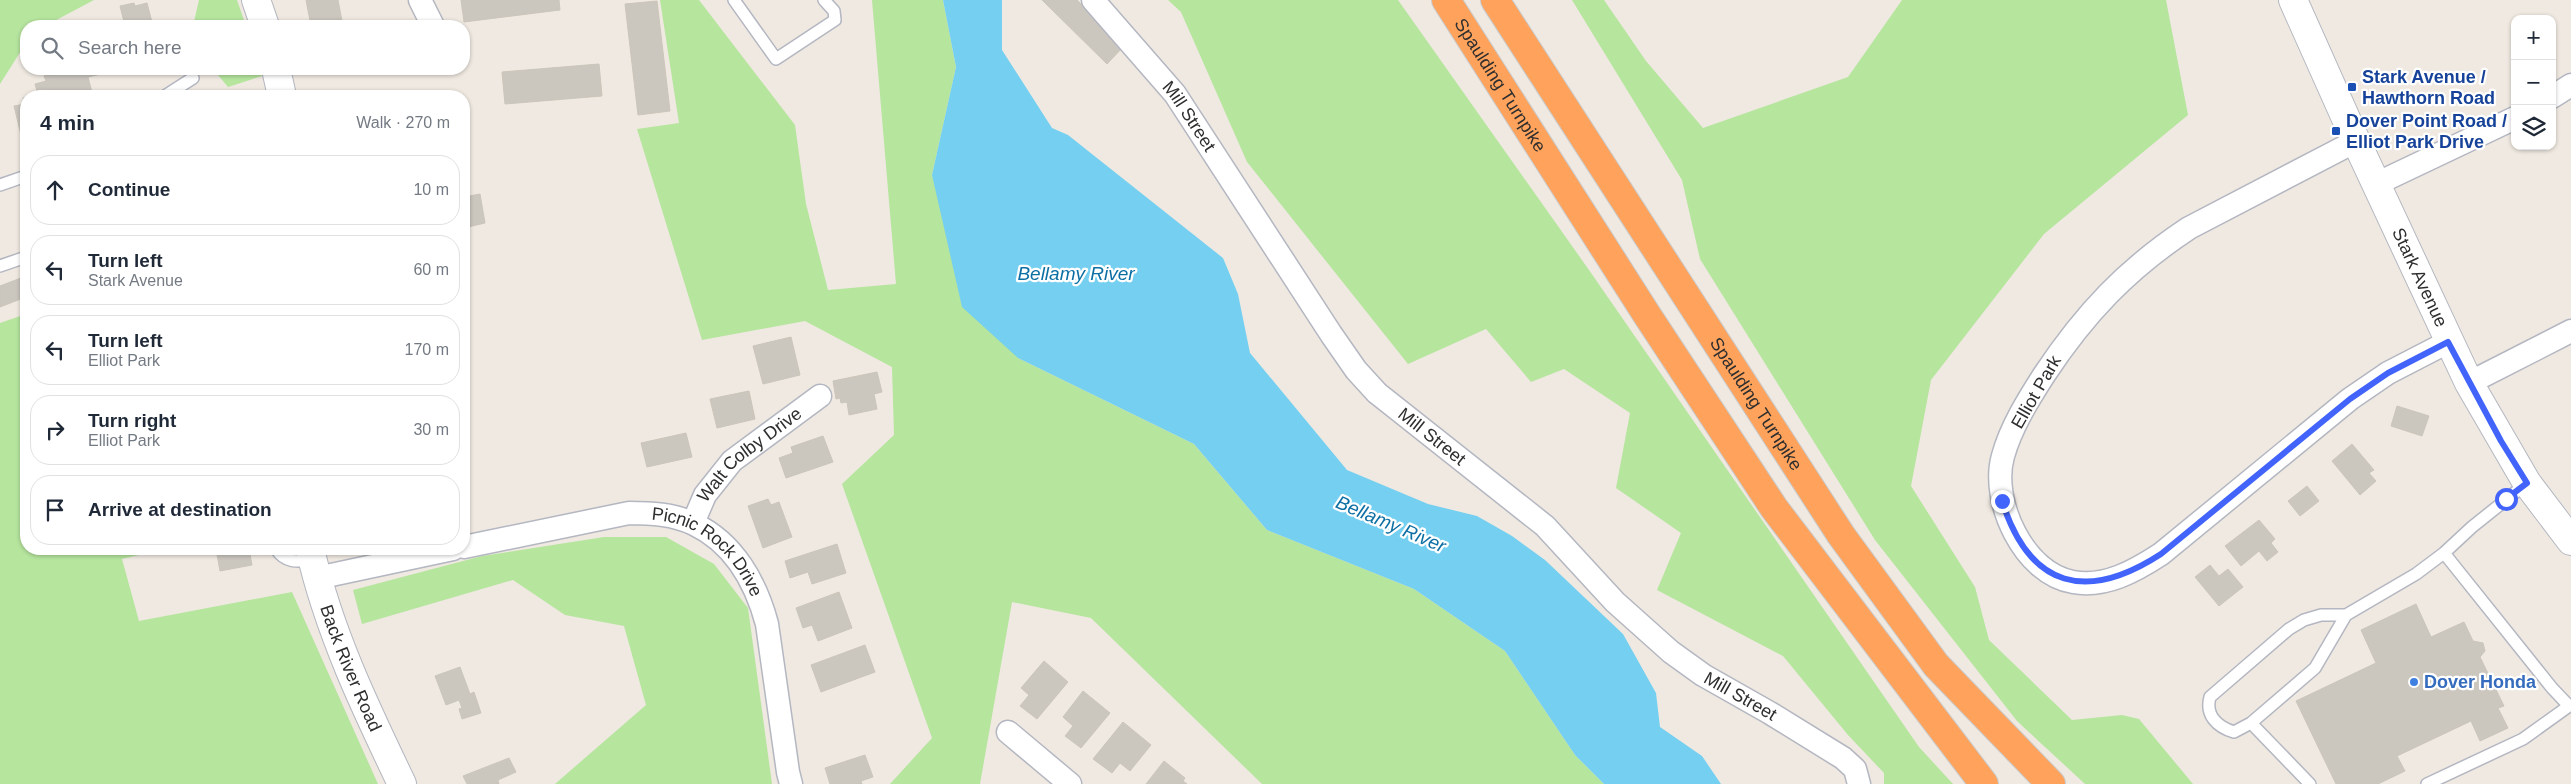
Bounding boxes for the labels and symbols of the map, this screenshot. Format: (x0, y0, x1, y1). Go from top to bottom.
street label: Spaulding Turnpike (1450, 15, 1550, 156)
place label: Stark Avenue / Hawthorn Road (2362, 67, 2495, 108)
street label: Mill Street (1158, 77, 1220, 155)
marker: Stark Avenue / Hawthorn Road (2346, 81, 2358, 93)
place label: Dover Point Road / Elliot Park Drive (2346, 111, 2507, 152)
marker: Dover Point Road / Elliot Park Drive (2330, 125, 2342, 137)
street label: Stark Avenue (2388, 225, 2451, 330)
water label: Bellamy River (1017, 263, 1135, 284)
street label: Spaulding Turnpike (1706, 334, 1806, 474)
street label: Elliot Park (2007, 351, 2065, 432)
street label: Walt Colby Drive (693, 403, 805, 506)
street label: Mill Street (1394, 404, 1470, 469)
route start (2495, 488, 2518, 511)
route end (1991, 490, 2014, 513)
water label: Bellamy River (1333, 491, 1450, 557)
street label: Picnic Rock Drive (651, 504, 766, 600)
street label: Back River Road (316, 602, 386, 735)
street label: Mill Street (1701, 668, 1780, 725)
place label: Dover Honda (2424, 672, 2537, 692)
marker: Dover Honda (2408, 676, 2420, 688)

